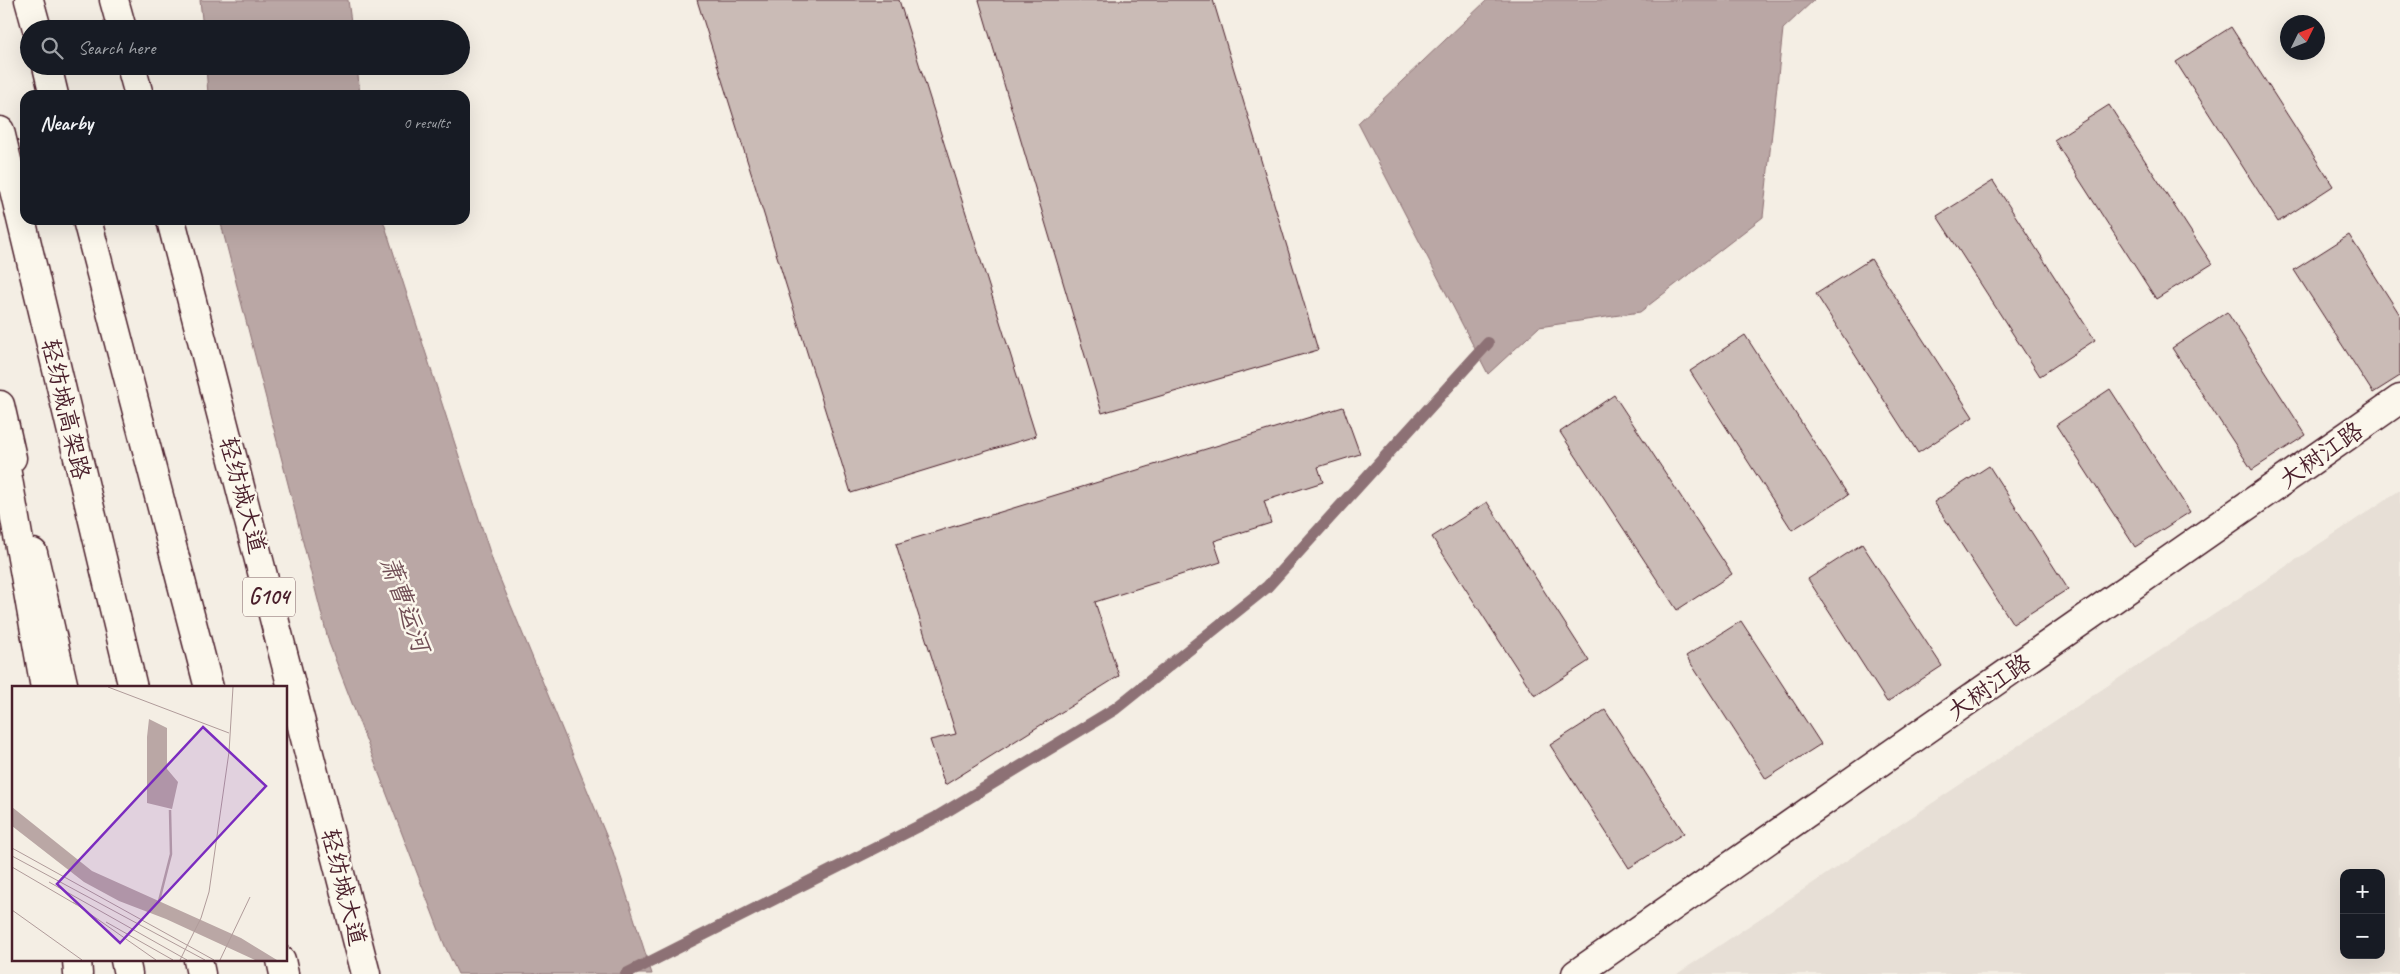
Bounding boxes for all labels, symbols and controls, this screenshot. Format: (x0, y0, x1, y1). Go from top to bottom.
north arrow (2280, 15, 2325, 60)
search box (20, 20, 470, 75)
icon: search (38, 34, 66, 62)
text: Search here (78, 36, 155, 60)
text: Nearby (40, 110, 93, 136)
text: 0 results (403, 113, 450, 133)
street label: 轻纺城高架路 (35, 335, 97, 483)
street label: 大树江路 (2273, 415, 2369, 495)
street label: 轻纺城大道 (213, 433, 273, 557)
water label: 萧曹运河 (373, 552, 439, 660)
road number: G104 (243, 578, 295, 616)
street label: 大树江路 (1941, 647, 2037, 727)
inset map (12, 686, 288, 962)
street label: 轻纺城大道 (315, 825, 373, 949)
map controls (2340, 869, 2385, 959)
button: + (2340, 869, 2385, 914)
button: − (2340, 914, 2385, 959)

